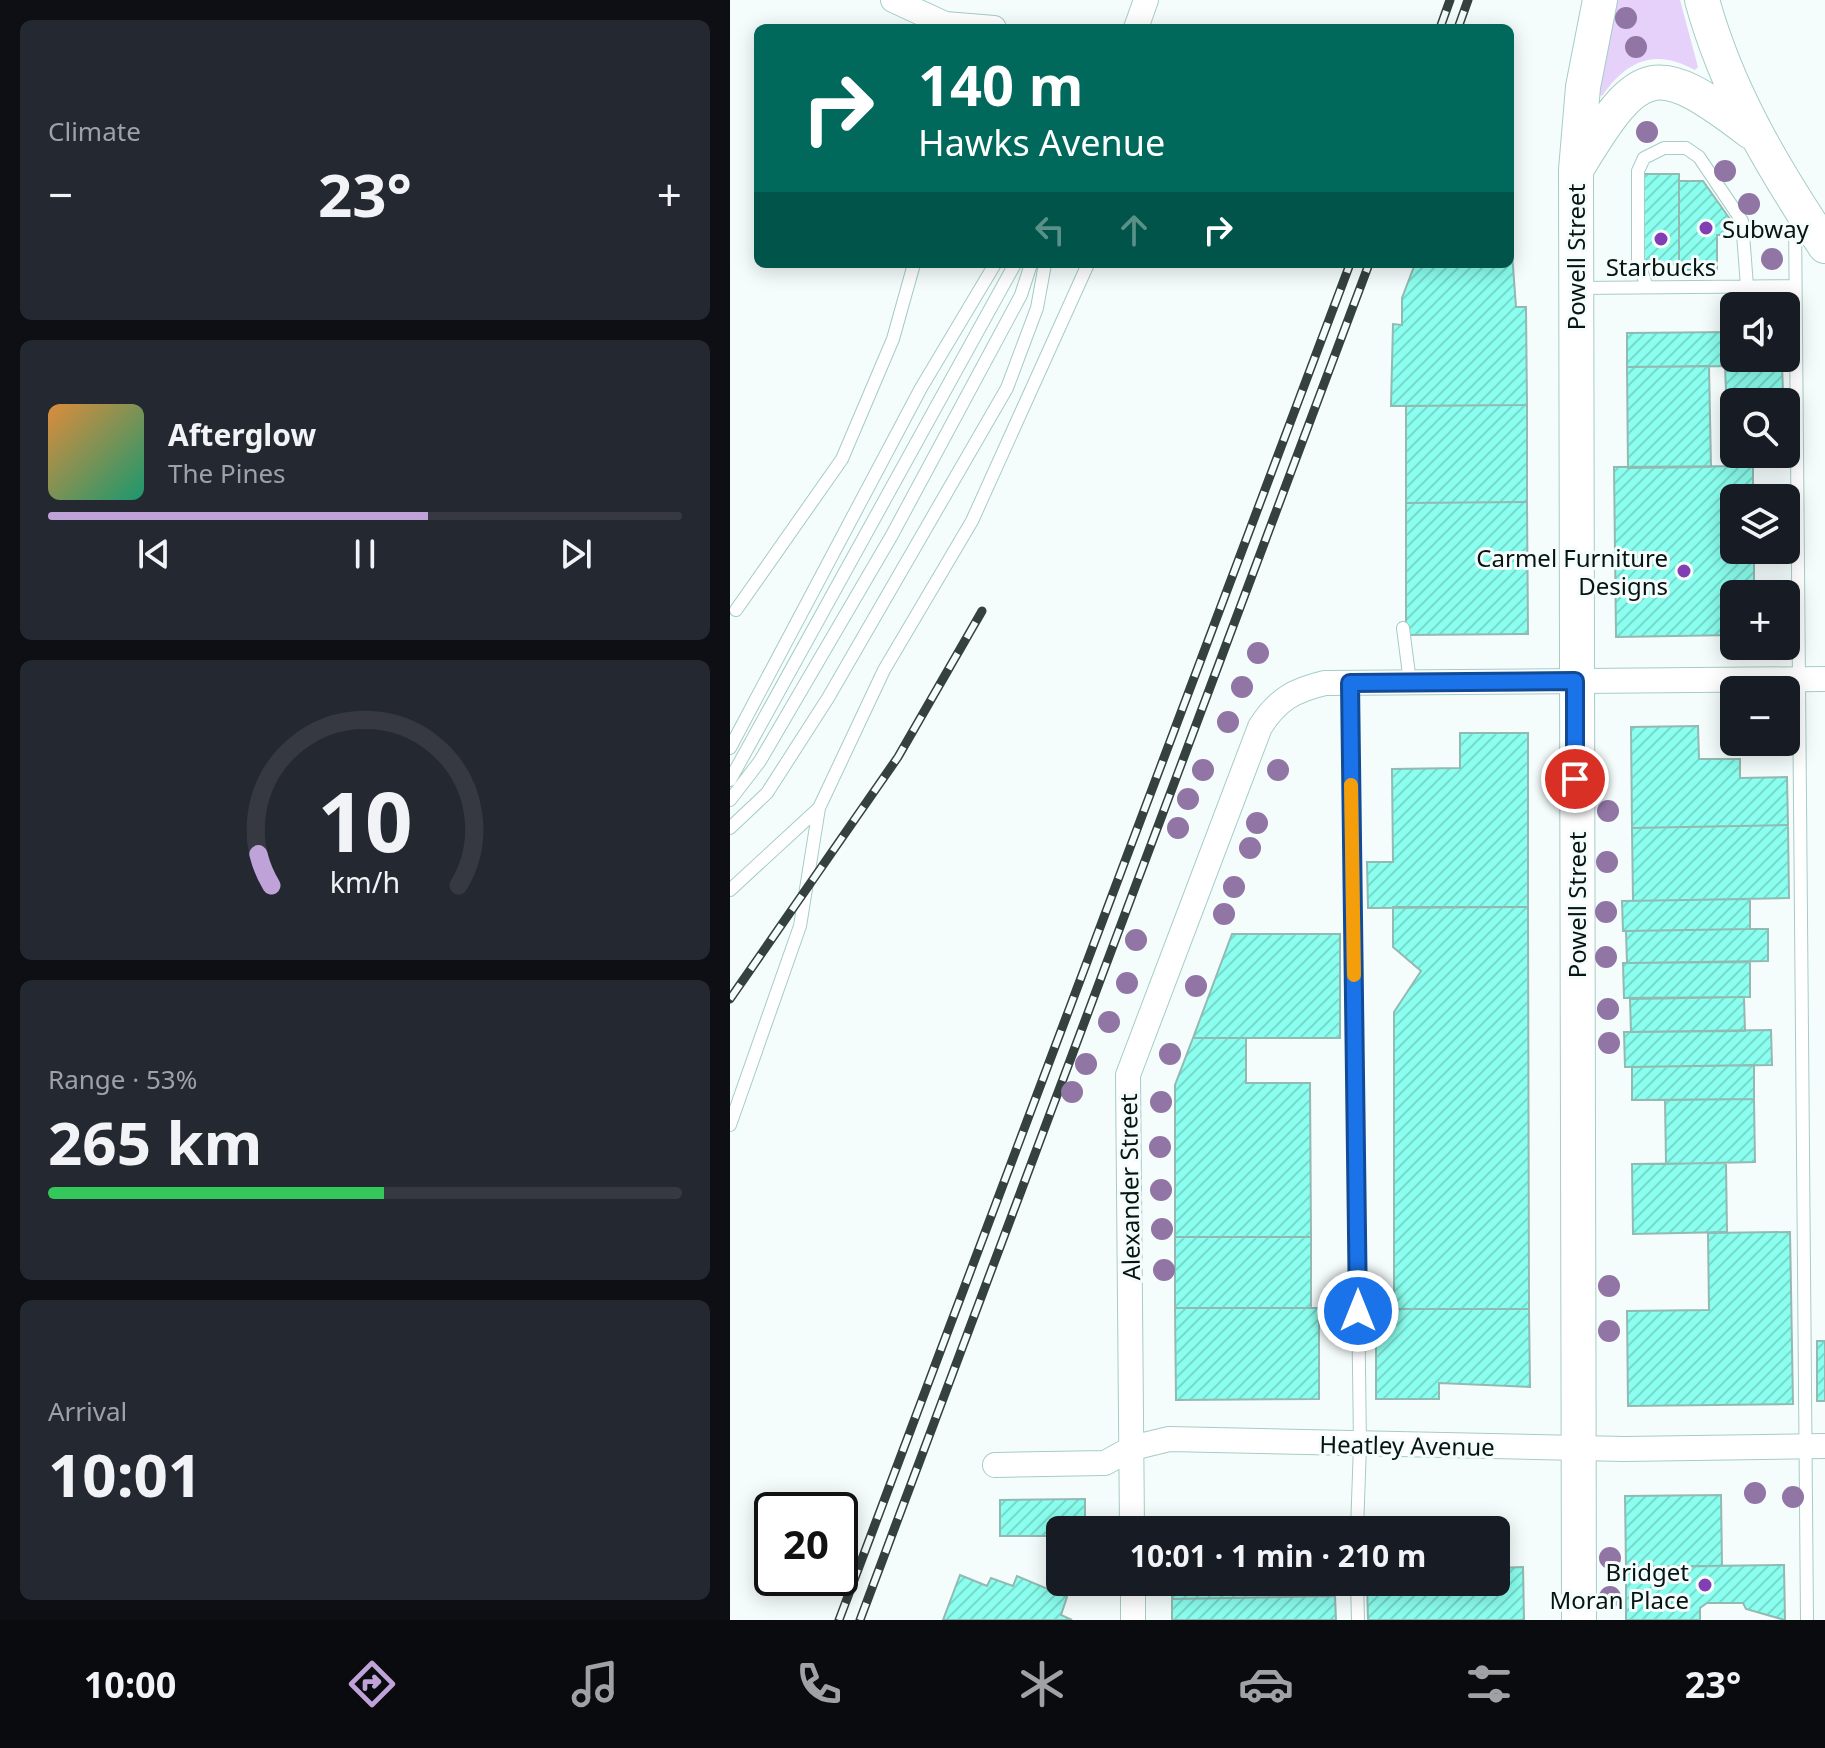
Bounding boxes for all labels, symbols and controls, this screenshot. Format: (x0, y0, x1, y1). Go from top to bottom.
text: 140 m (918, 46, 1083, 122)
icon: right (786, 56, 890, 160)
text: Climate (48, 113, 141, 149)
text: Hawks Avenue (918, 118, 1165, 167)
text: 23° (318, 153, 412, 235)
text: − (48, 164, 73, 224)
text: + (657, 164, 682, 224)
street label: Powell Street (1559, 183, 1592, 330)
icon: left (1028, 208, 1072, 252)
icon: ahead (1112, 208, 1156, 252)
icon: right (1196, 208, 1240, 252)
place label: Subway (1722, 212, 1810, 245)
marker: Subway (1697, 219, 1715, 237)
marker: Starbucks (1652, 230, 1670, 248)
place label: Starbucks (1606, 250, 1716, 283)
map controls (1720, 292, 1800, 756)
button: sound (1720, 292, 1800, 372)
button: search (1720, 388, 1800, 468)
text: Afterglow (168, 414, 316, 455)
text: The Pines (168, 455, 286, 491)
button: layers (1720, 484, 1800, 564)
icon: previous (132, 532, 176, 576)
icon: pause (343, 532, 387, 576)
icon: next (554, 532, 598, 576)
place label: Carmel Furniture Designs (1476, 541, 1668, 602)
marker: Carmel Furniture Designs (1675, 562, 1693, 580)
button: + (1720, 580, 1800, 660)
button: − (1720, 676, 1800, 756)
pin (1541, 745, 1609, 813)
icon: arrive (1553, 757, 1597, 801)
text: 10 (317, 763, 413, 876)
street label: Powell Street (1560, 831, 1593, 978)
text: km/h (330, 862, 400, 901)
text: Range · 53% (48, 1061, 197, 1097)
street label: Alexander Street (1111, 1093, 1147, 1281)
text: 265 km (48, 1101, 262, 1183)
position arrow (1316, 1269, 1400, 1353)
text: Arrival (48, 1393, 127, 1429)
street label: Heatley Avenue (1319, 1427, 1495, 1463)
text: 10:01 (48, 1433, 202, 1515)
speed limit sign: 20 (754, 1492, 858, 1596)
text: 10:01 · 1 min · 210 m (1130, 1535, 1426, 1576)
place label: Bridget Moran Place (1550, 1555, 1689, 1616)
marker: Bridget Moran Place (1696, 1576, 1714, 1594)
icon: directions (344, 1656, 400, 1712)
icon: music (567, 1656, 623, 1712)
icon: phone (791, 1656, 847, 1712)
icon: climate (1014, 1656, 1070, 1712)
icon: car (1238, 1656, 1294, 1712)
icon: filters (1461, 1656, 1517, 1712)
text: 10:00 (84, 1660, 176, 1709)
text: 23° (1685, 1660, 1741, 1709)

